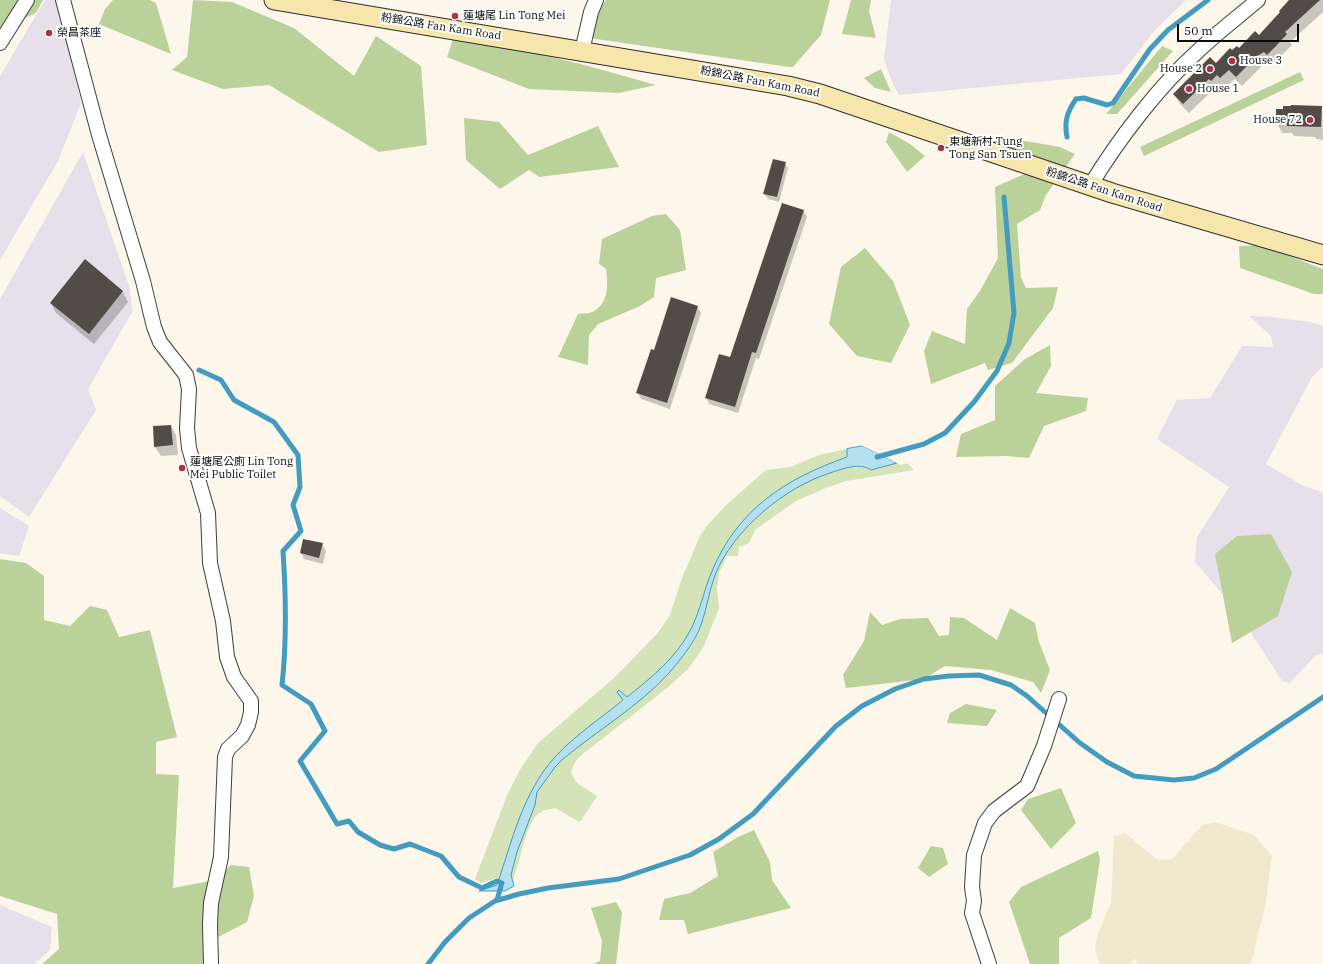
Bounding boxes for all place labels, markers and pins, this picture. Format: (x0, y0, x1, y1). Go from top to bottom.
place label: 蓮塘尾 Lin Tong Mei (463, 9, 566, 23)
marker: 蓮塘尾 Lin Tong Mei (450, 11, 460, 21)
place label: 榮昌茶座 (57, 26, 101, 40)
marker: 榮昌茶座 (44, 28, 54, 38)
place label: House 3 (1240, 54, 1282, 68)
marker: House 3 (1227, 56, 1237, 66)
place label: House 2 (1160, 62, 1202, 76)
marker: House 2 (1205, 64, 1215, 74)
place label: House 1 (1197, 82, 1239, 96)
marker: House 1 (1184, 84, 1194, 94)
place label: House 72 (1253, 113, 1302, 127)
marker: House 72 (1305, 115, 1315, 125)
place label: 東塘新村 Tung Tong San Tsuen (949, 135, 1031, 161)
marker: 東塘新村 Tung Tong San Tsuen (936, 143, 946, 153)
place label: 蓮塘尾公廁 Lin Tong Mei Public Toilet (190, 455, 293, 481)
marker: 蓮塘尾公廁 Lin Tong Mei Public Toilet (177, 463, 187, 473)

